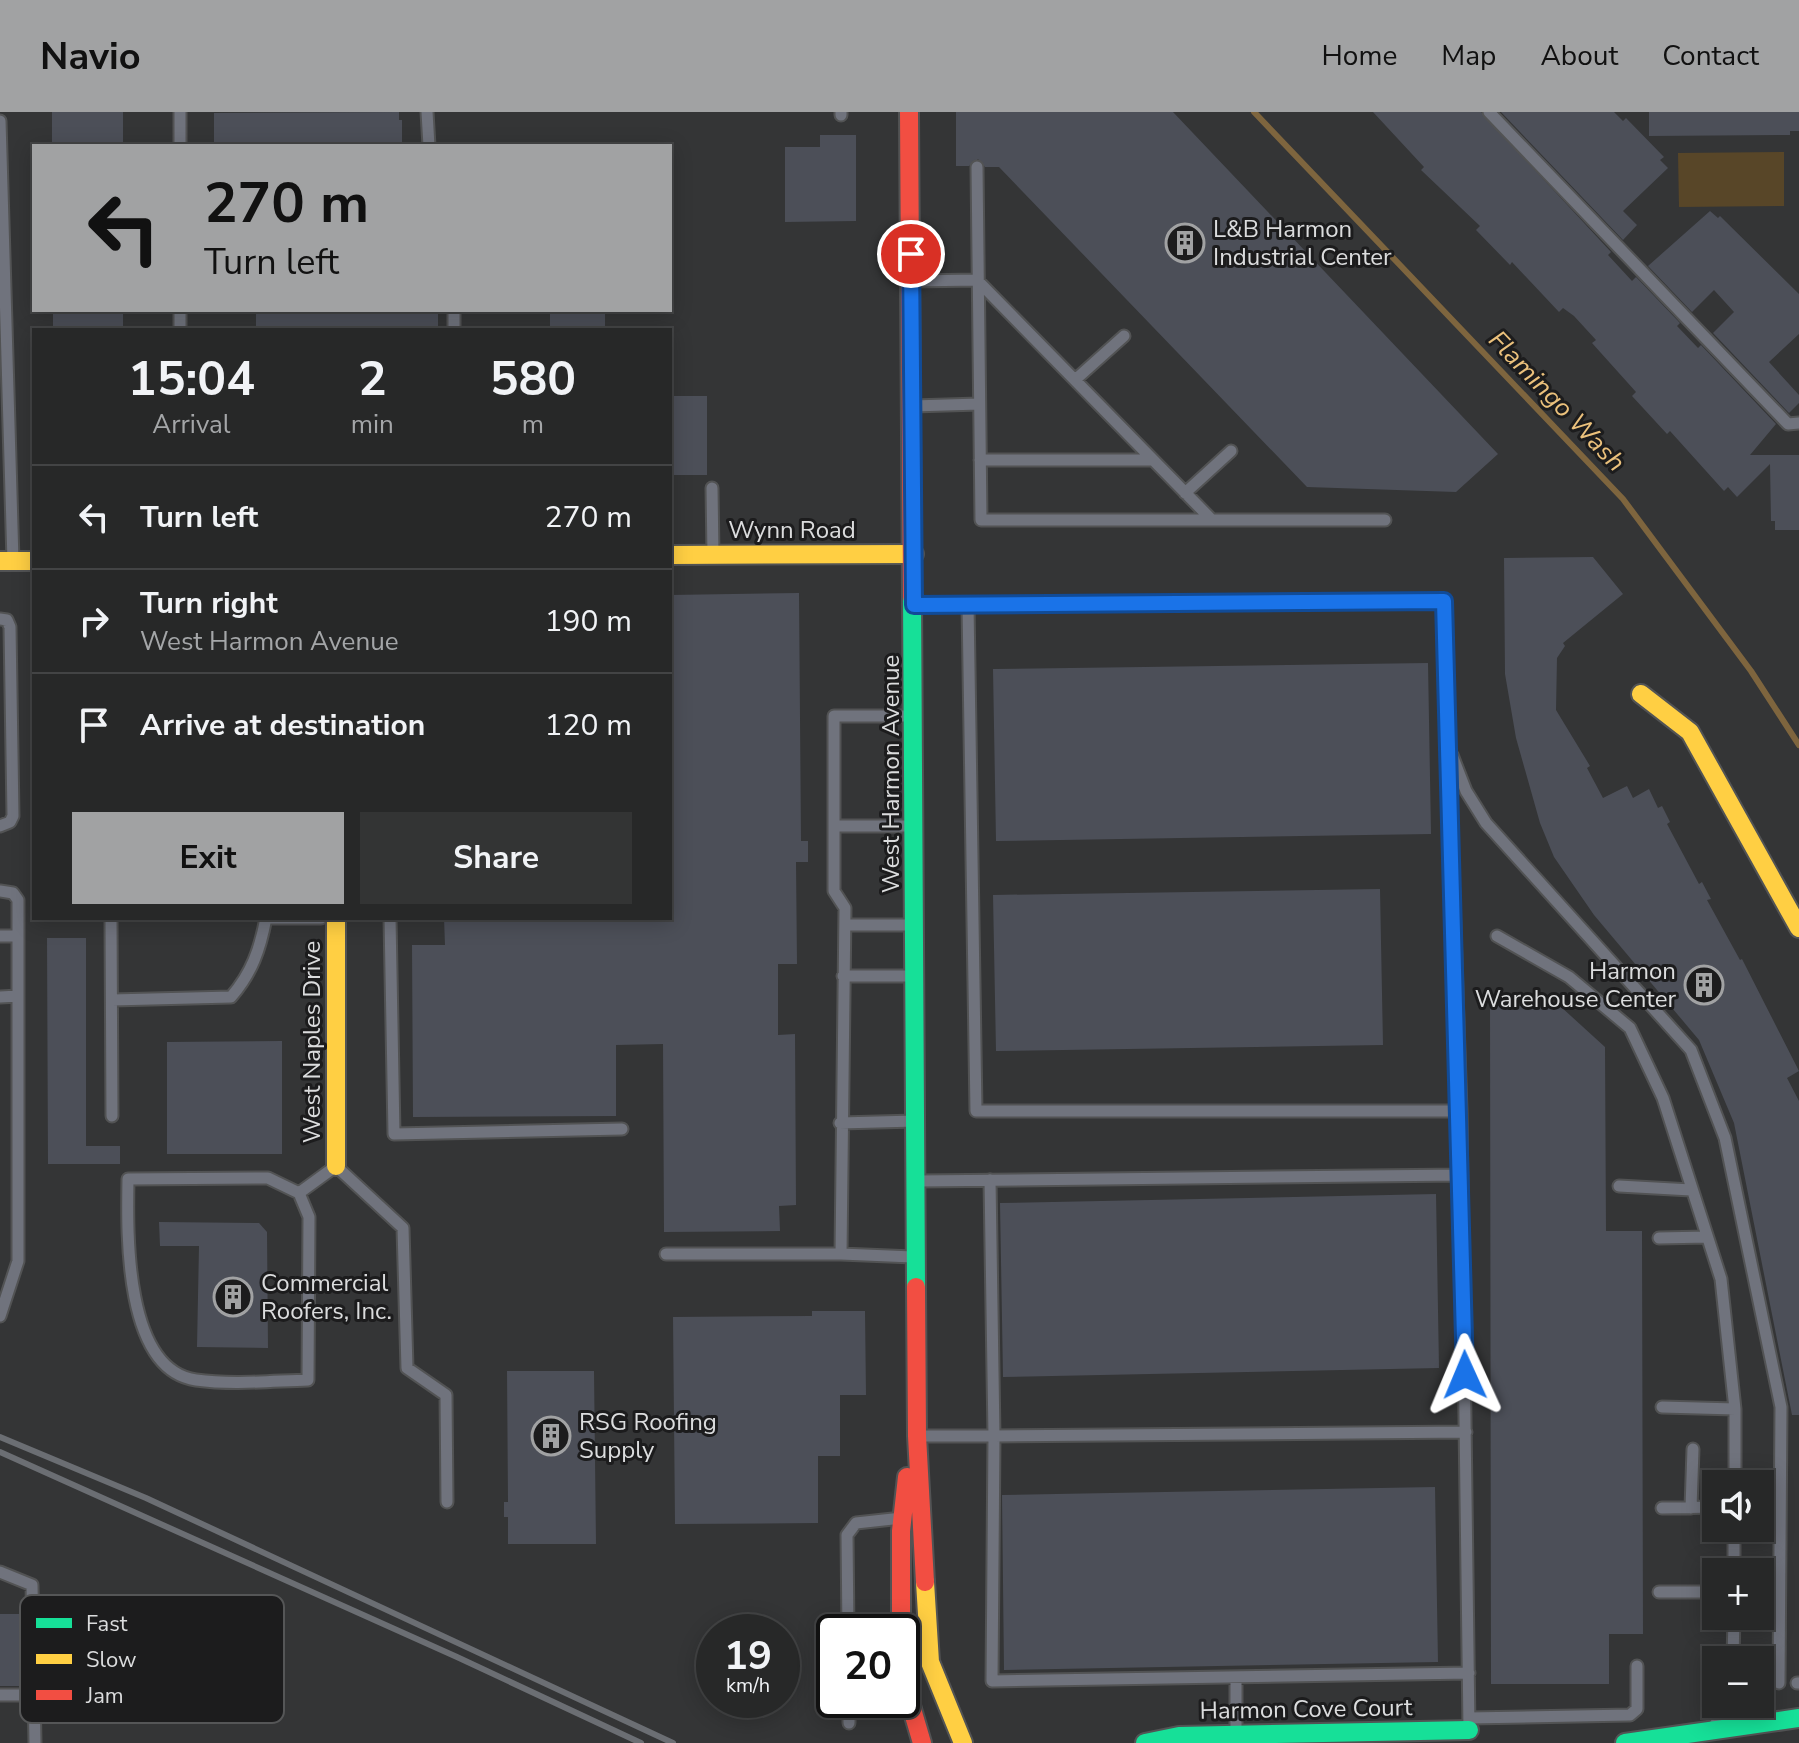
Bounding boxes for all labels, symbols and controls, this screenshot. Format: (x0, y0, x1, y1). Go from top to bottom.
text: Navio (40, 31, 141, 82)
text: Home (1322, 37, 1397, 75)
text: Map (1441, 37, 1496, 75)
text: About (1540, 37, 1618, 75)
text: Contact (1662, 37, 1759, 75)
text: 270 m (204, 165, 369, 242)
icon: left (72, 176, 176, 280)
place label: L&B Harmon Industrial Center (1213, 213, 1392, 273)
pin (877, 220, 945, 288)
building icon: L&B Harmon Industrial Center (1164, 222, 1206, 264)
icon: arrive (889, 232, 933, 276)
text: Turn left (204, 238, 339, 287)
water label: Flamingo Wash (1481, 323, 1633, 479)
text: 15:04 (128, 346, 255, 412)
text: 2 (358, 346, 387, 412)
text: 580 (490, 346, 576, 412)
text: Arrival (152, 407, 231, 442)
text: min (351, 407, 394, 442)
text: m (522, 407, 544, 442)
icon: left (72, 495, 116, 539)
text: Turn left (140, 497, 258, 538)
text: 270 m (545, 497, 632, 538)
street label: Wynn Road (728, 514, 856, 546)
text: Turn right (140, 583, 278, 624)
icon: right (72, 599, 116, 643)
text: 190 m (545, 601, 632, 642)
text: West Harmon Avenue (140, 624, 399, 659)
street label: West Harmon Avenue (875, 655, 907, 893)
icon: arrive (72, 703, 116, 747)
text: Arrive at destination (140, 705, 425, 746)
text: 120 m (545, 705, 632, 746)
button: Exit (72, 812, 344, 904)
button: Share (360, 812, 632, 904)
street label: West Naples Drive (296, 941, 328, 1143)
place label: Harmon Warehouse Center (1475, 955, 1676, 1015)
building icon: Harmon Warehouse Center (1683, 964, 1725, 1006)
place label: Commercial Roofers, Inc. (261, 1267, 392, 1327)
building icon: Commercial Roofers, Inc. (212, 1276, 254, 1318)
position arrow (1423, 1333, 1507, 1417)
place label: RSG Roofing Supply (579, 1406, 717, 1466)
building icon: RSG Roofing Supply (530, 1415, 572, 1457)
map controls (1702, 1470, 1774, 1718)
button: sound (1702, 1470, 1774, 1542)
button: + (1702, 1558, 1774, 1630)
legend (20, 1595, 284, 1723)
text: Fast (86, 1609, 128, 1639)
speed limit sign: 20 (816, 1614, 920, 1718)
text: 19 (724, 1629, 772, 1683)
text: Slow (86, 1645, 137, 1675)
button: − (1702, 1646, 1774, 1718)
text: km/h (726, 1672, 770, 1699)
text: Jam (85, 1681, 124, 1711)
street label: Harmon Cove Court (1199, 1691, 1413, 1727)

